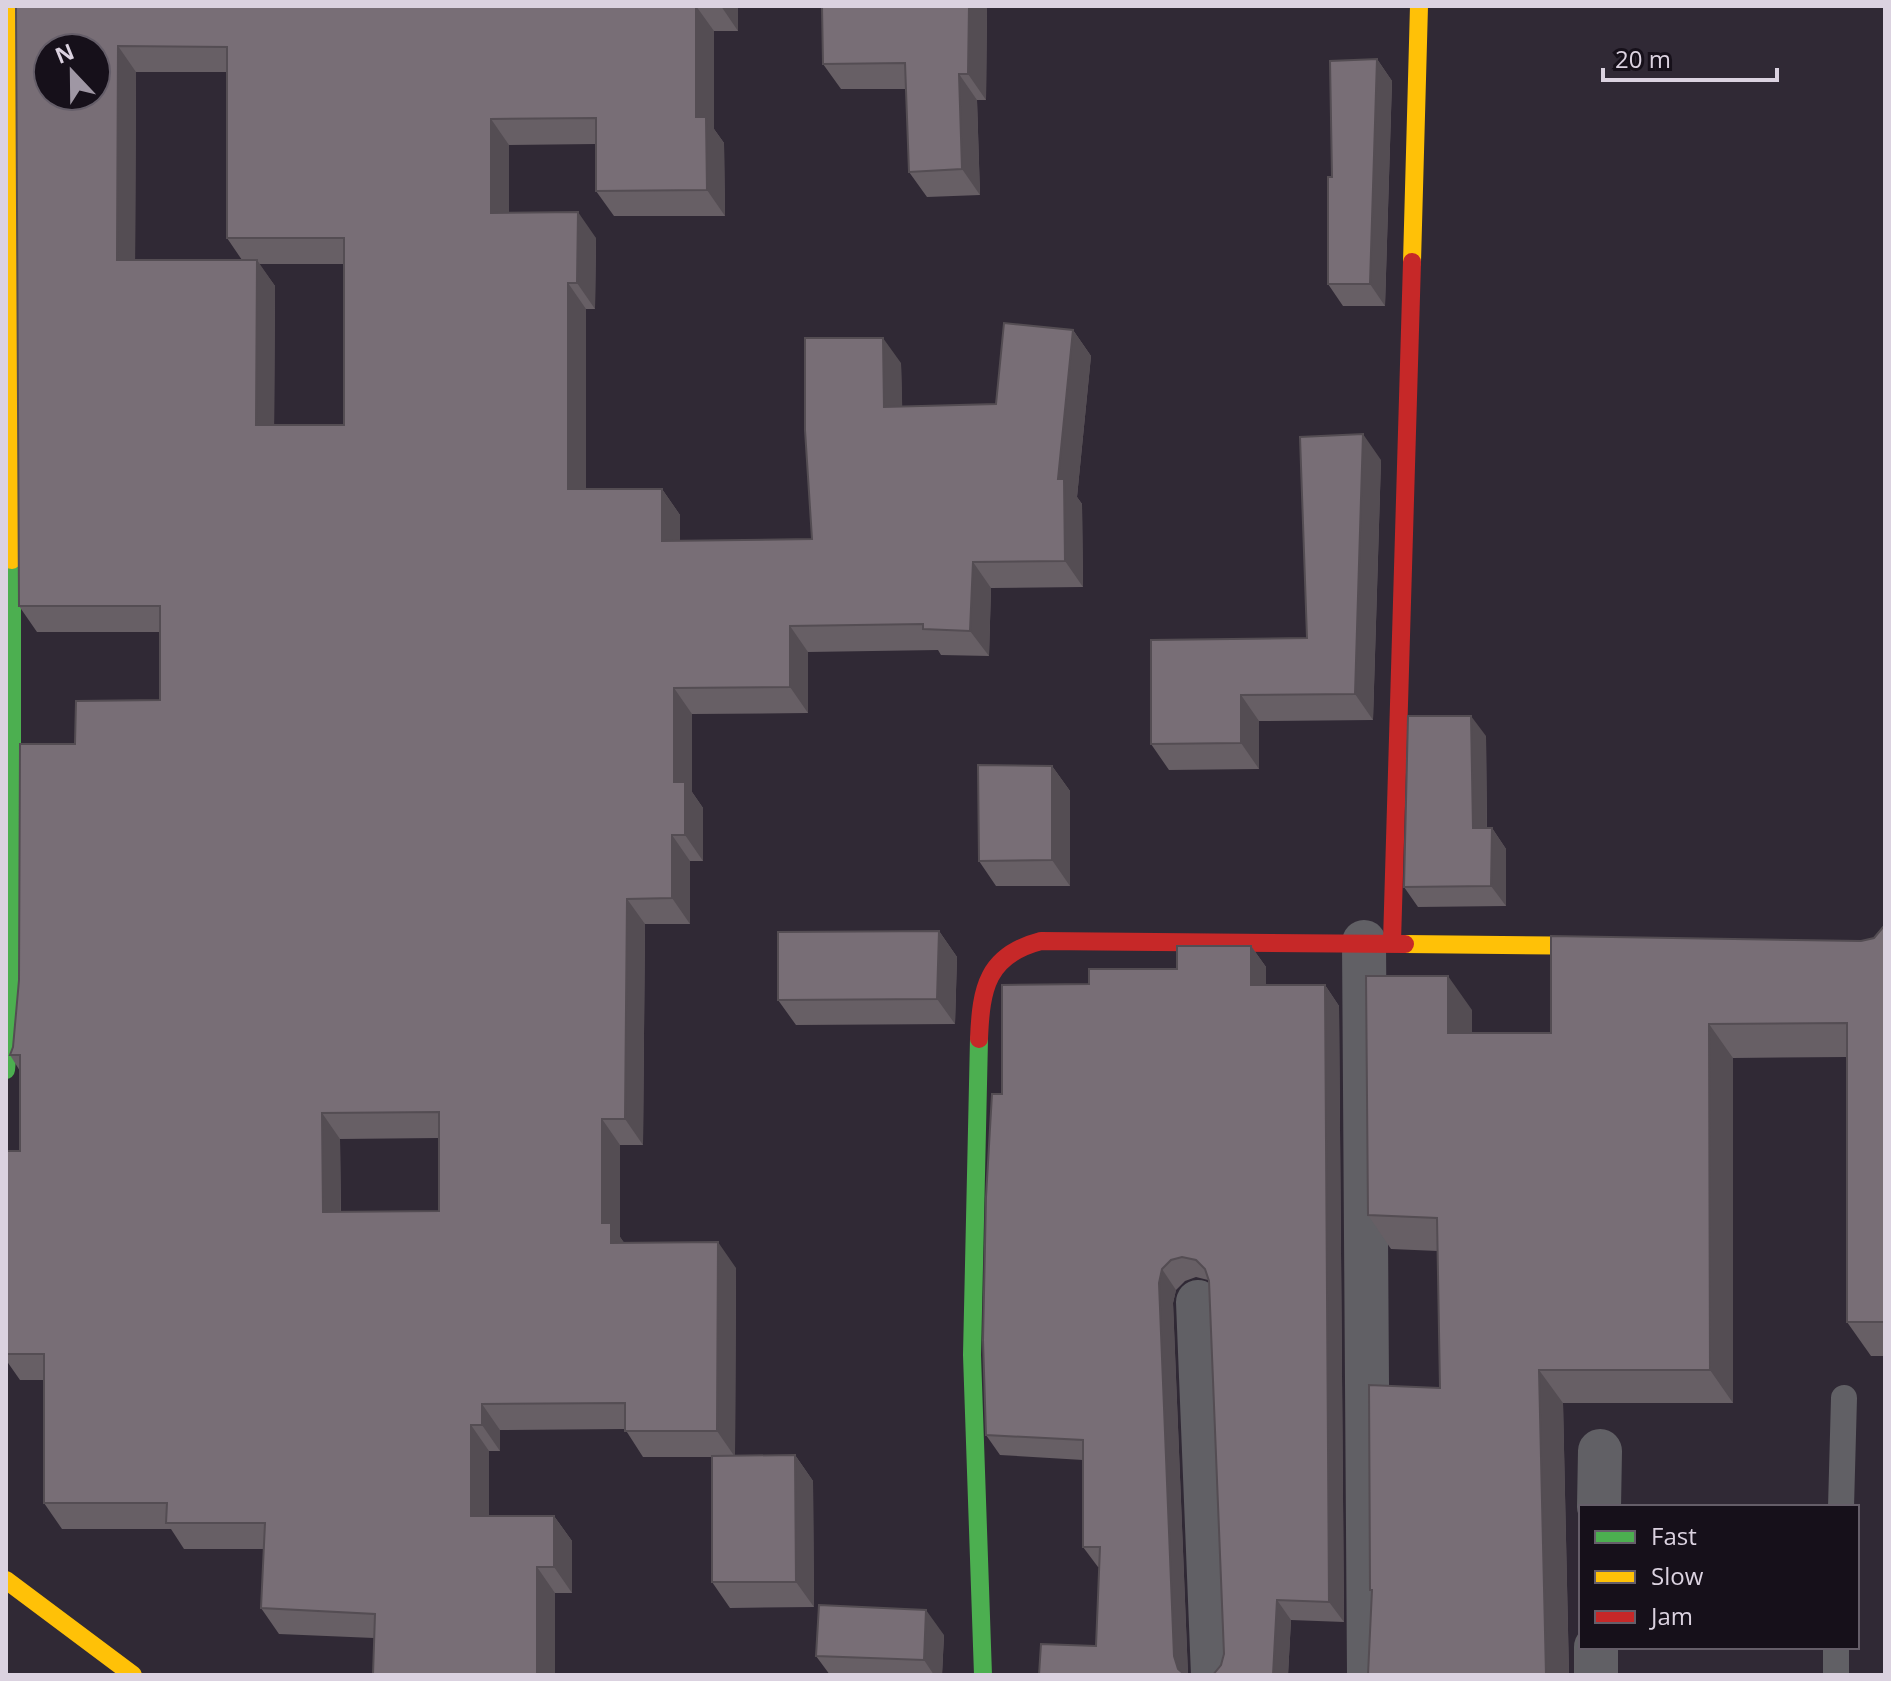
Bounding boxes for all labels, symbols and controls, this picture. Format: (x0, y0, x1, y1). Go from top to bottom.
north arrow (32, 32, 112, 112)
scale bar (1603, 32, 1777, 82)
text: N (50, 35, 78, 70)
text: 20 m (1615, 42, 1671, 75)
legend (1579, 1505, 1859, 1649)
text: Fast (1651, 1519, 1697, 1552)
text: Slow (1651, 1559, 1704, 1592)
text: Jam (1649, 1599, 1693, 1632)

